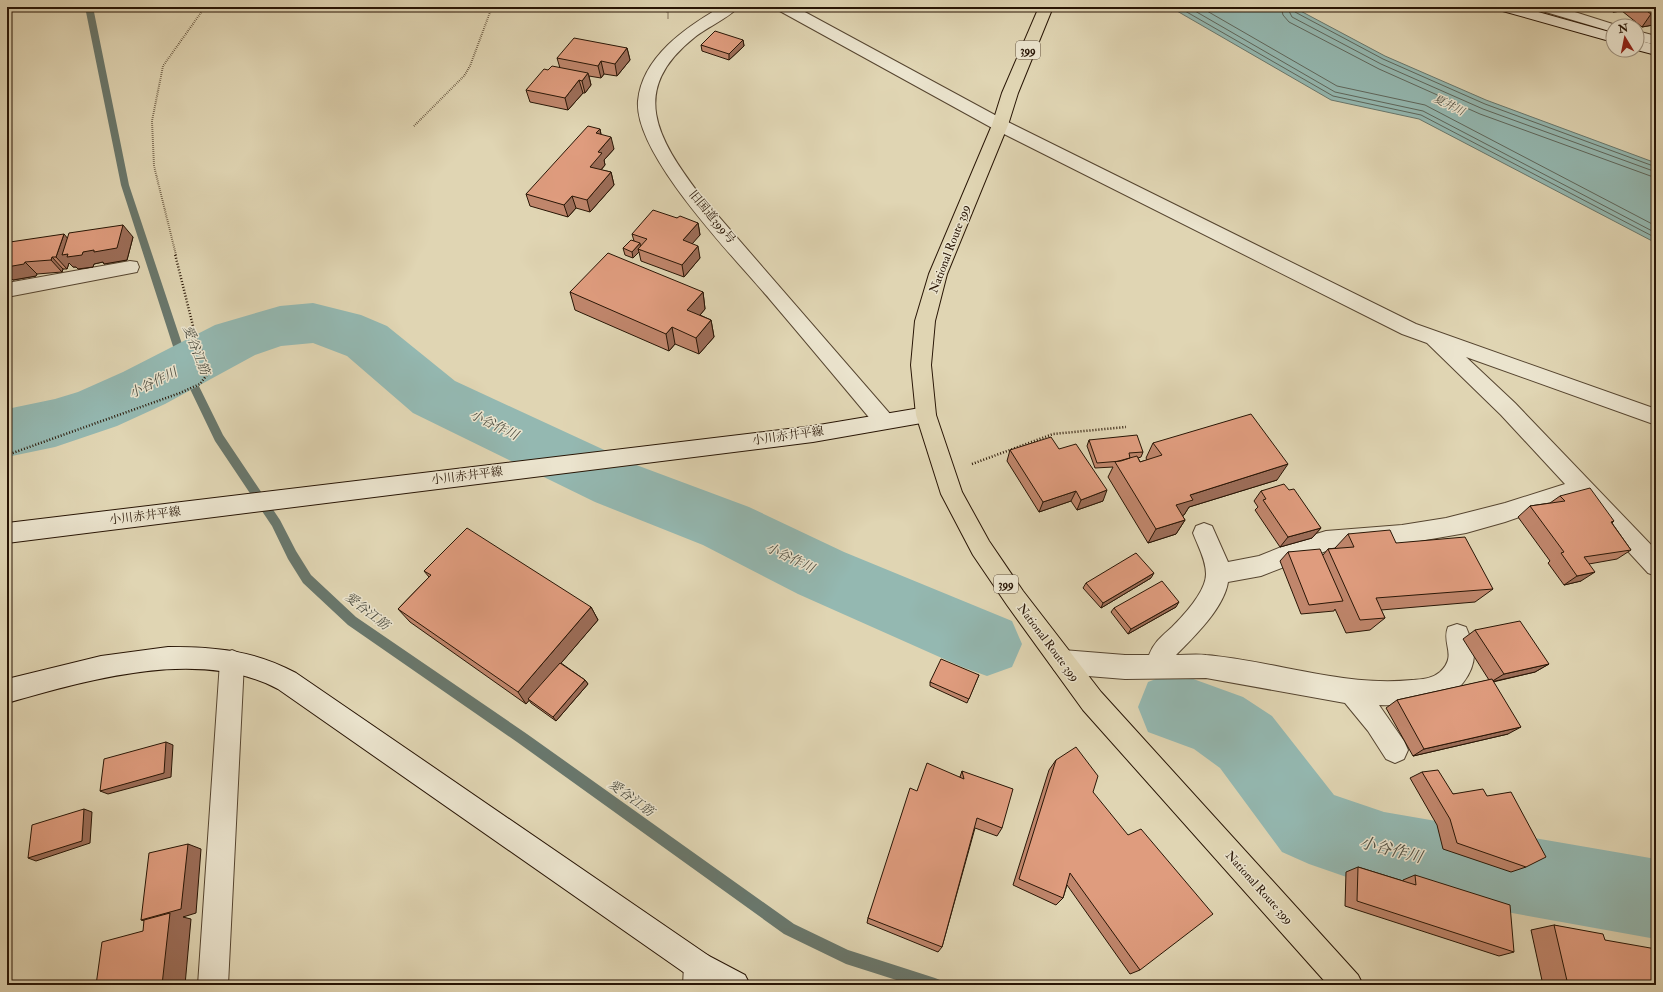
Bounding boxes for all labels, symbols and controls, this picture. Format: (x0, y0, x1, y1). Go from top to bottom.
north arrow (1605, 18, 1645, 58)
text: N (1616, 21, 1630, 36)
road number: 399 (1016, 41, 1040, 59)
water label: 夏井川 (1431, 92, 1468, 119)
street label: 旧国道399号 (685, 187, 739, 247)
street label: National Route 399 (926, 203, 974, 295)
water label: 愛谷江筋 (179, 323, 214, 379)
water label: 小谷作川 (126, 363, 182, 402)
water label: 小谷作川 (467, 406, 523, 444)
street label: 小川赤井平線 (751, 424, 825, 448)
street label: 小川赤井平線 (430, 464, 504, 488)
street label: 小川赤井平線 (108, 504, 182, 528)
water label: 小谷作川 (763, 539, 819, 577)
road number: 399 (994, 575, 1018, 593)
water label: 愛谷江筋 (342, 589, 394, 635)
street label: National Route 399 (1014, 601, 1082, 685)
water label: 愛谷江筋 (605, 776, 658, 821)
water label: 小谷作川 (1358, 833, 1426, 868)
street label: National Route 399 (1222, 848, 1296, 928)

